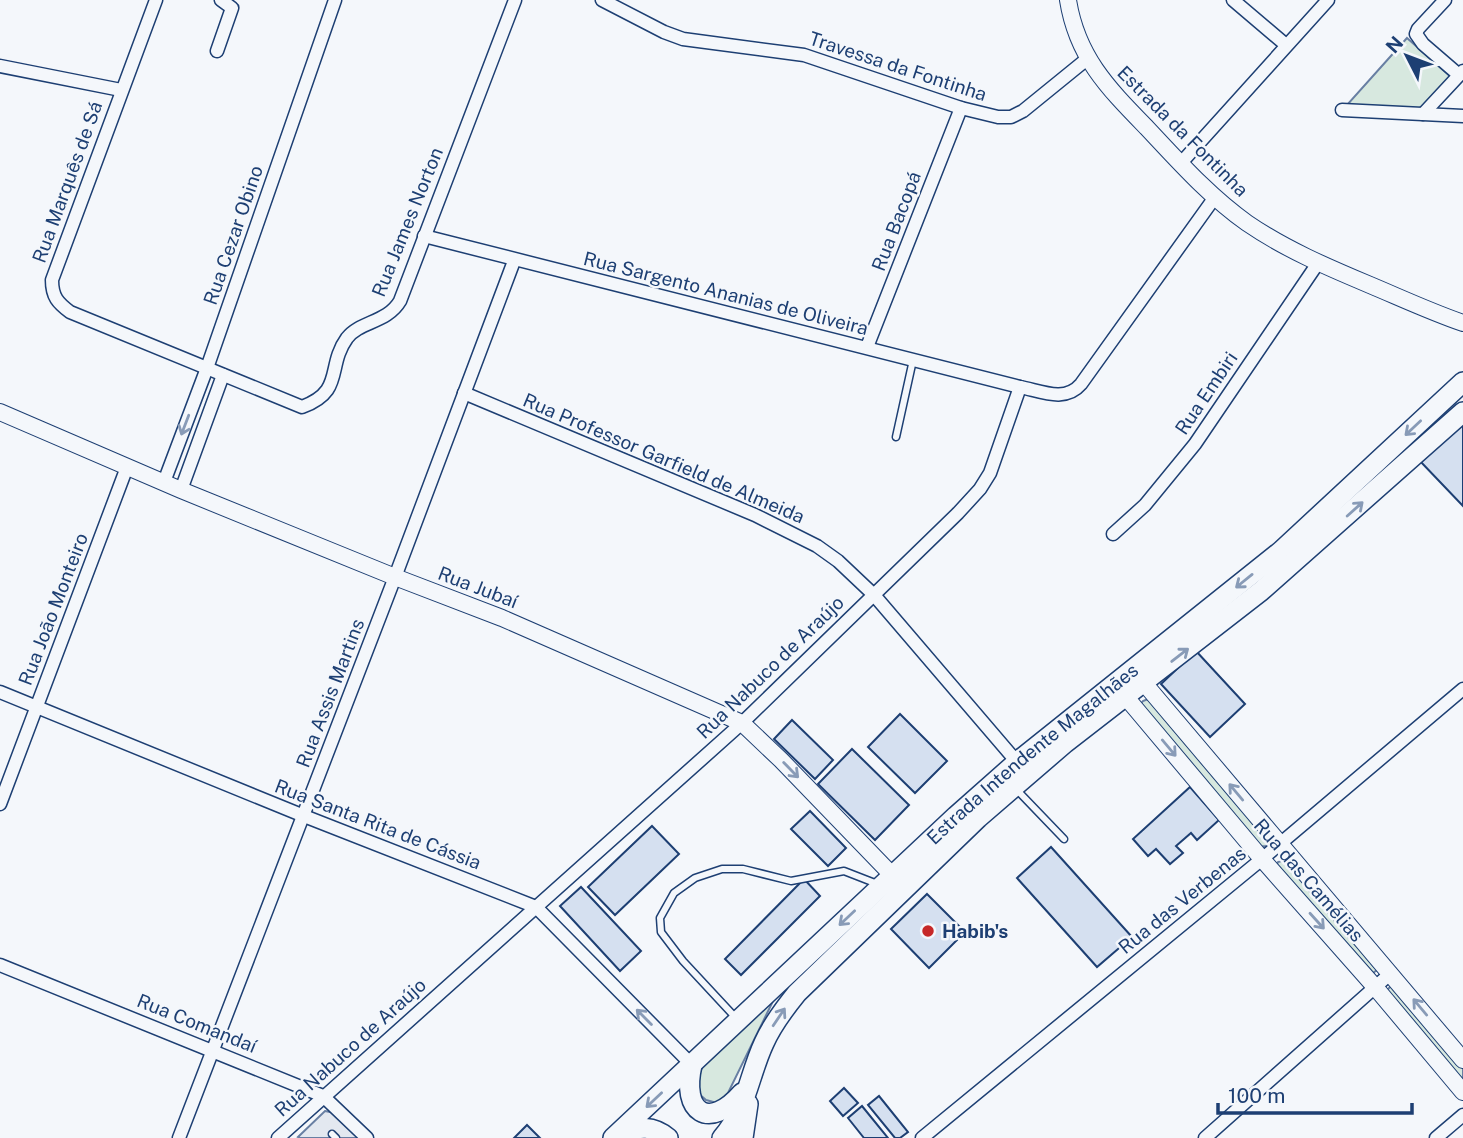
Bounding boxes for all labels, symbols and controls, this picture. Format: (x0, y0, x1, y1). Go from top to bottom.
north arrow (1372, 21, 1442, 91)
street label: Travessa da Fontinha (806, 27, 990, 105)
text: N (1381, 32, 1408, 58)
street label: Estrada da Fontinha (1113, 61, 1253, 201)
street label: Rua Marquês de Sá (28, 98, 106, 266)
street label: Rua James Norton (367, 144, 447, 300)
street label: Rua Cezar Obino (199, 162, 267, 308)
street label: Rua Bacopá (867, 168, 925, 274)
street label: Rua Sargento Ananias de Oliveira (581, 247, 871, 339)
street label: Rua Embiri (1170, 347, 1242, 439)
street label: Rua Professor Garfield de Almeida (520, 389, 808, 527)
one-way arrow (178, 414, 191, 435)
one-way arrow (1405, 420, 1422, 437)
one-way arrow (1346, 501, 1363, 518)
street label: Rua João Monteiro (14, 530, 92, 688)
street label: Rua Jubaí (435, 562, 521, 612)
one-way arrow (1236, 573, 1254, 588)
street label: Rua Nabuco de Araújo (692, 591, 848, 743)
street label: Rua Assis Martins (292, 616, 368, 770)
one-way arrow (1170, 647, 1188, 662)
street label: Estrada Intendente Magalhães (922, 659, 1142, 849)
one-way arrow (1161, 739, 1177, 757)
one-way arrow (783, 761, 800, 778)
street label: Rua Santa Rita de Cássia (272, 774, 484, 874)
one-way arrow (1228, 784, 1244, 802)
street label: Rua das Camélias (1250, 814, 1368, 946)
street label: Rua das Verbenas (1114, 842, 1250, 958)
one-way arrow (839, 910, 856, 927)
one-way arrow (1309, 912, 1325, 930)
place label: Habib's (942, 920, 1008, 942)
marker: Habib's (920, 923, 936, 939)
street label: Rua Nabuco de Araújo (270, 973, 430, 1121)
street label: Rua Comandaí (134, 989, 260, 1057)
one-way arrow (1412, 998, 1428, 1016)
one-way arrow (636, 1008, 653, 1025)
one-way arrow (772, 1008, 786, 1027)
scale bar (1218, 1072, 1412, 1116)
text: 100 m (1228, 1083, 1285, 1108)
one-way arrow (645, 1092, 663, 1108)

